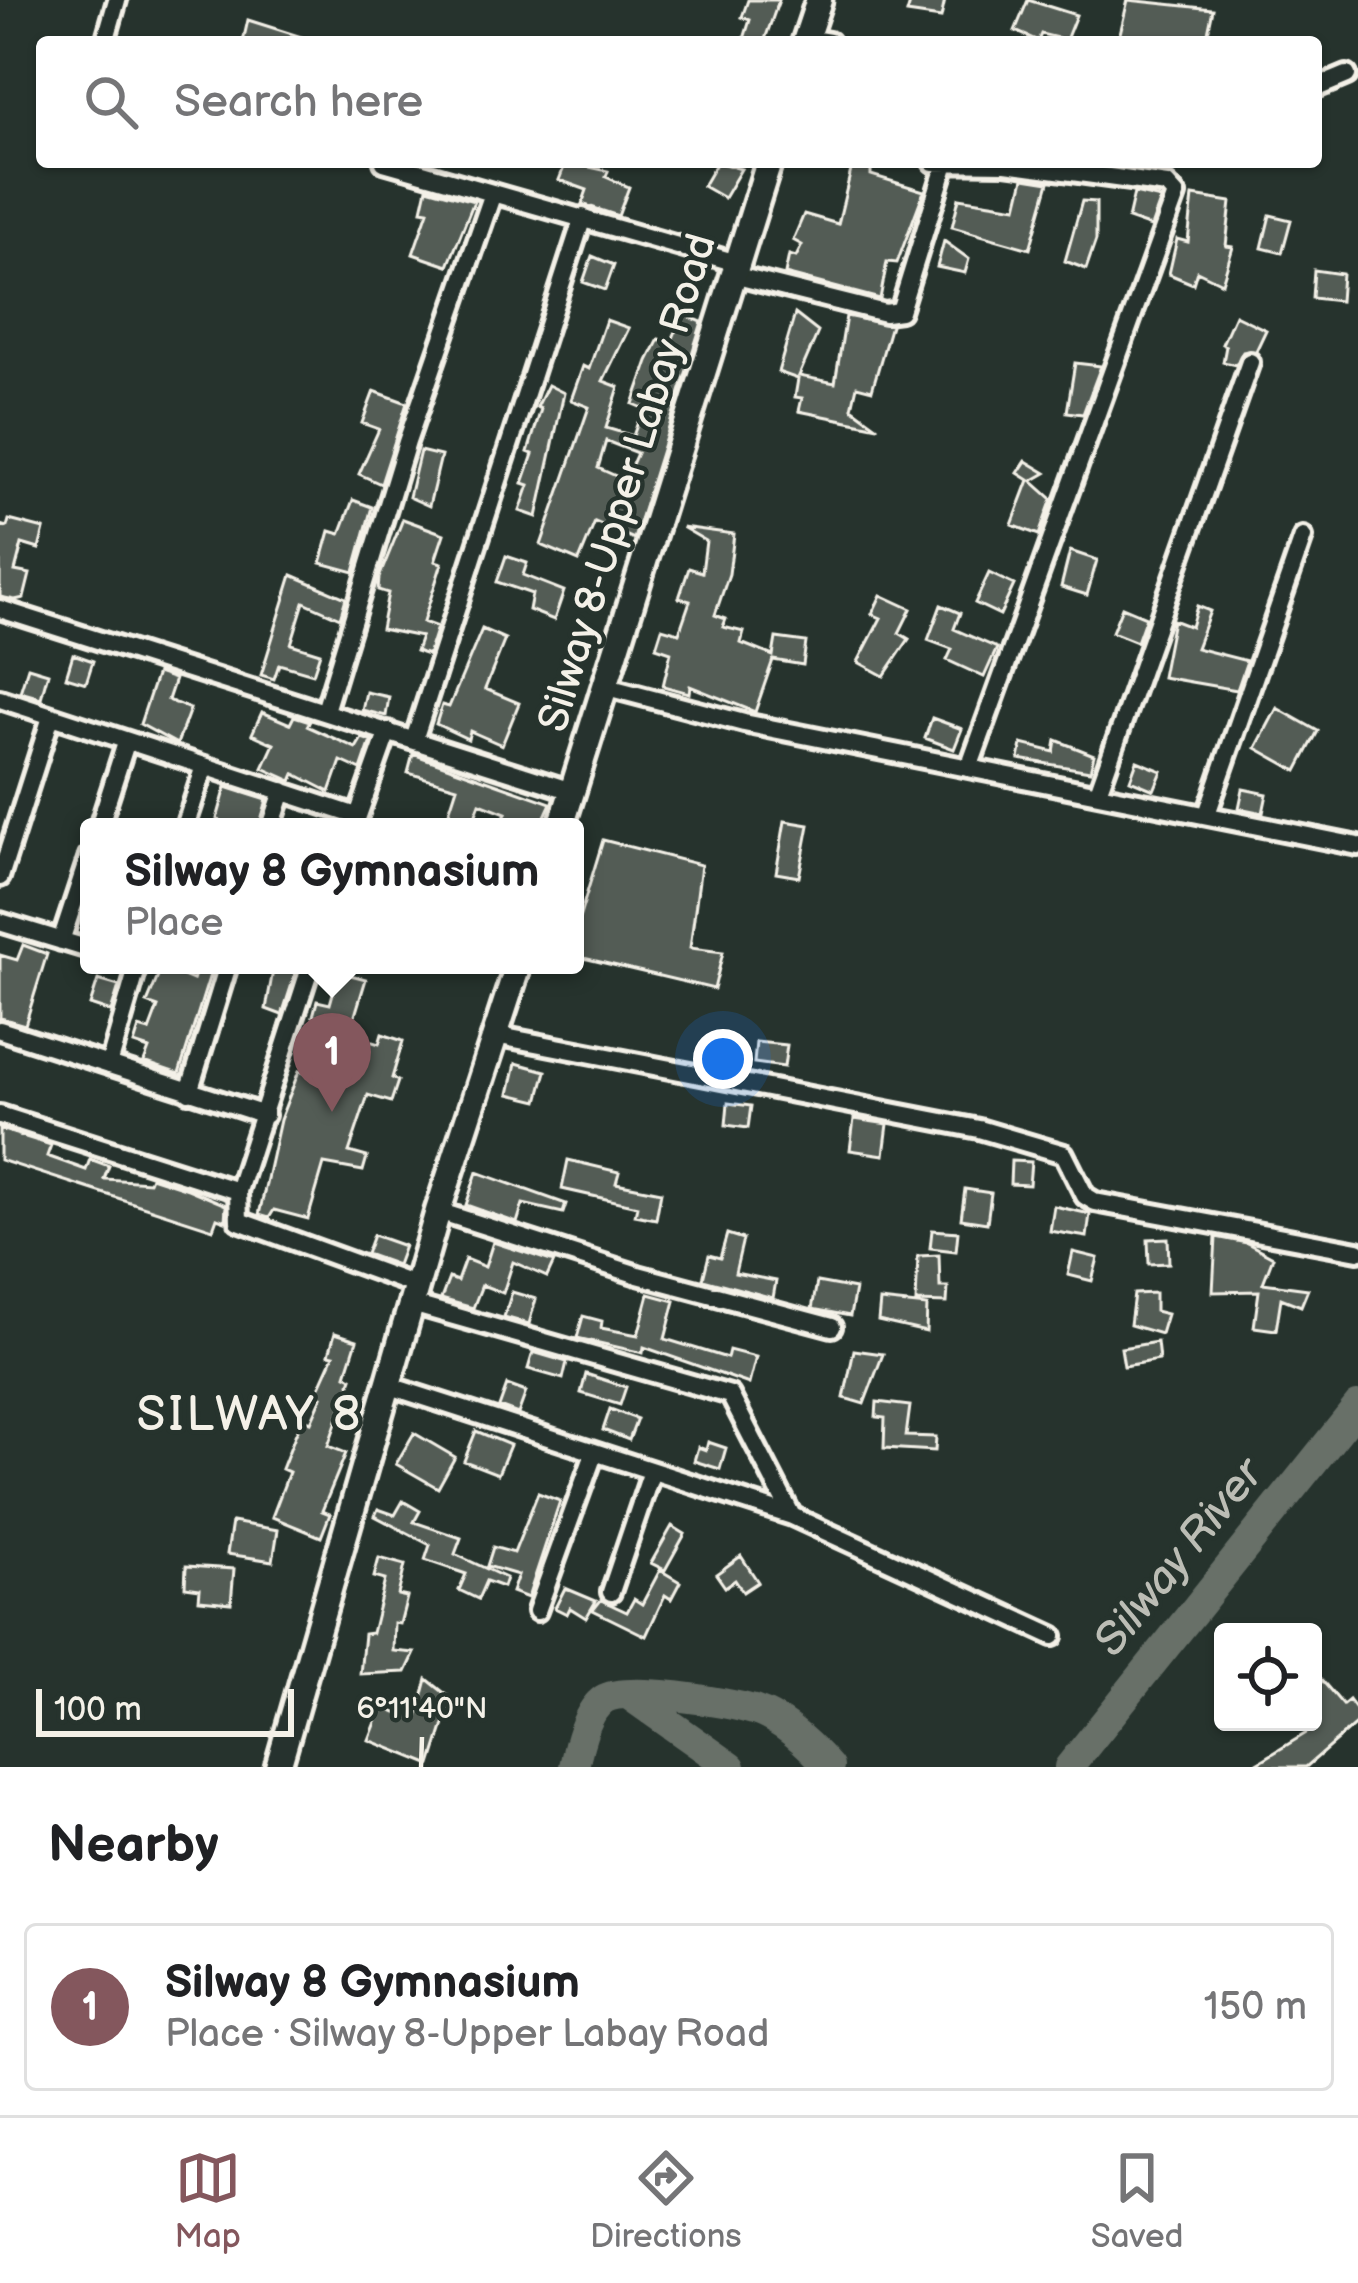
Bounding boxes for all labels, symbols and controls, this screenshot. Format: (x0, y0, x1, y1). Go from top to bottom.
search box (36, 36, 1322, 168)
icon: search (78, 69, 144, 135)
text: Search here (174, 75, 423, 130)
street label: Silway 8-Upper Labay Road (528, 228, 728, 738)
popup (80, 818, 584, 974)
text: Silway 8 Gymnasium (125, 845, 539, 900)
text: Place (125, 900, 223, 947)
pin: 1 (293, 1013, 371, 1112)
your location (693, 1029, 753, 1089)
district label: SILWAY 8 (136, 1387, 364, 1444)
water label: Silway River (1083, 1446, 1277, 1668)
map controls (1214, 1623, 1322, 1731)
button: locate (1214, 1623, 1322, 1731)
scale bar (36, 1683, 294, 1736)
text: 100 m (54, 1690, 142, 1730)
text: 6°11'40"N (356, 1691, 488, 1727)
text: Nearby (48, 1815, 219, 1876)
text: Silway 8 Gymnasium (165, 1956, 580, 2011)
text: 1 (82, 1984, 98, 2031)
text: 150 m (1204, 1984, 1307, 2031)
text: Place · Silway 8-Upper Labay Road (165, 2011, 769, 2058)
tab: Map (175, 2145, 241, 2257)
tab: Directions (590, 2145, 742, 2257)
tab: Saved (1091, 2145, 1183, 2257)

